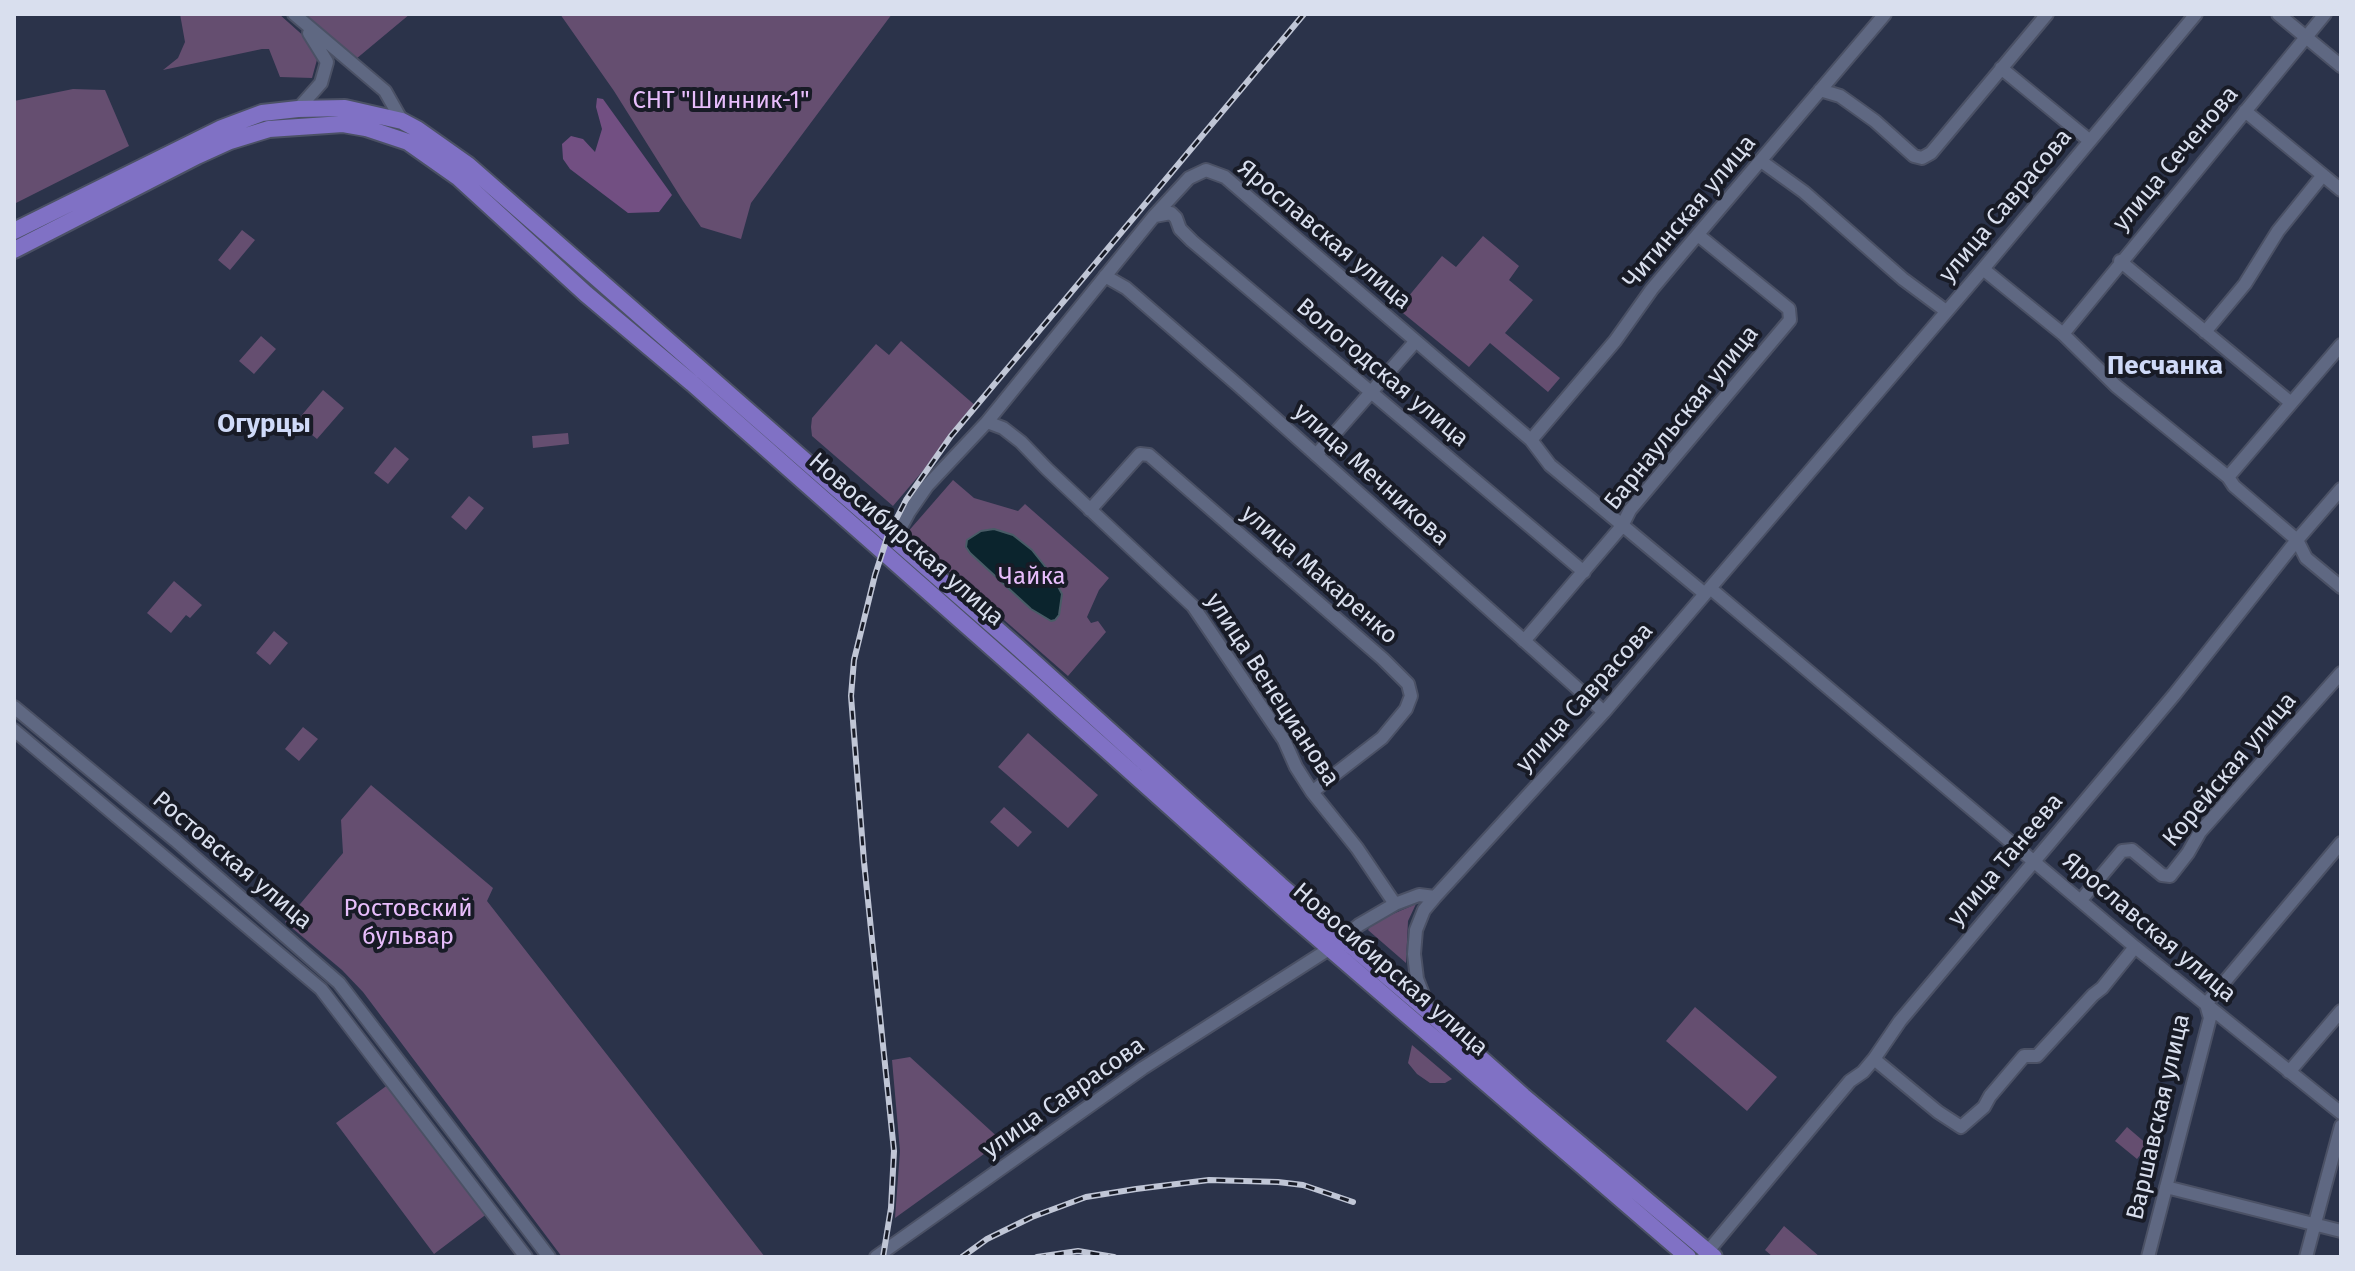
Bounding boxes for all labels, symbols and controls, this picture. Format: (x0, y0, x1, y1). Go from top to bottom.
street label: улица Сеченова (2107, 81, 2245, 237)
park label: СНТ "Шинник-1" (632, 87, 810, 115)
street label: улица Саврасова (1933, 123, 2079, 289)
street label: Читинская улица (1617, 129, 1763, 295)
street label: Ярославская улица (1231, 154, 1417, 316)
street label: Вологодская улица (1290, 293, 1474, 453)
street label: Барнаульская улица (1599, 320, 1765, 516)
district label: Песчанка (2107, 351, 2223, 383)
street label: улица Мечникова (1287, 398, 1455, 552)
district label: Огурцы (217, 409, 311, 441)
street label: Новосибирская улица (802, 447, 1010, 633)
street label: улица Макаренко (1235, 499, 1403, 651)
park label: Чайка (998, 563, 1066, 591)
street label: улица Венецианова (1199, 588, 1345, 792)
street label: улица Саврасова (1510, 617, 1660, 779)
street label: Корейская улица (2157, 687, 2303, 853)
street label: Ростовская улица (146, 786, 318, 936)
street label: улица Танеева (1942, 788, 2070, 932)
street label: Ярославская улица (2056, 847, 2242, 1009)
street label: Новосибирская улица (1286, 877, 1494, 1063)
park label: Ростовский бульвар (343, 895, 473, 951)
street label: Варшавская улица (2121, 1011, 2197, 1223)
street label: улица Саврасова (977, 1031, 1151, 1165)

